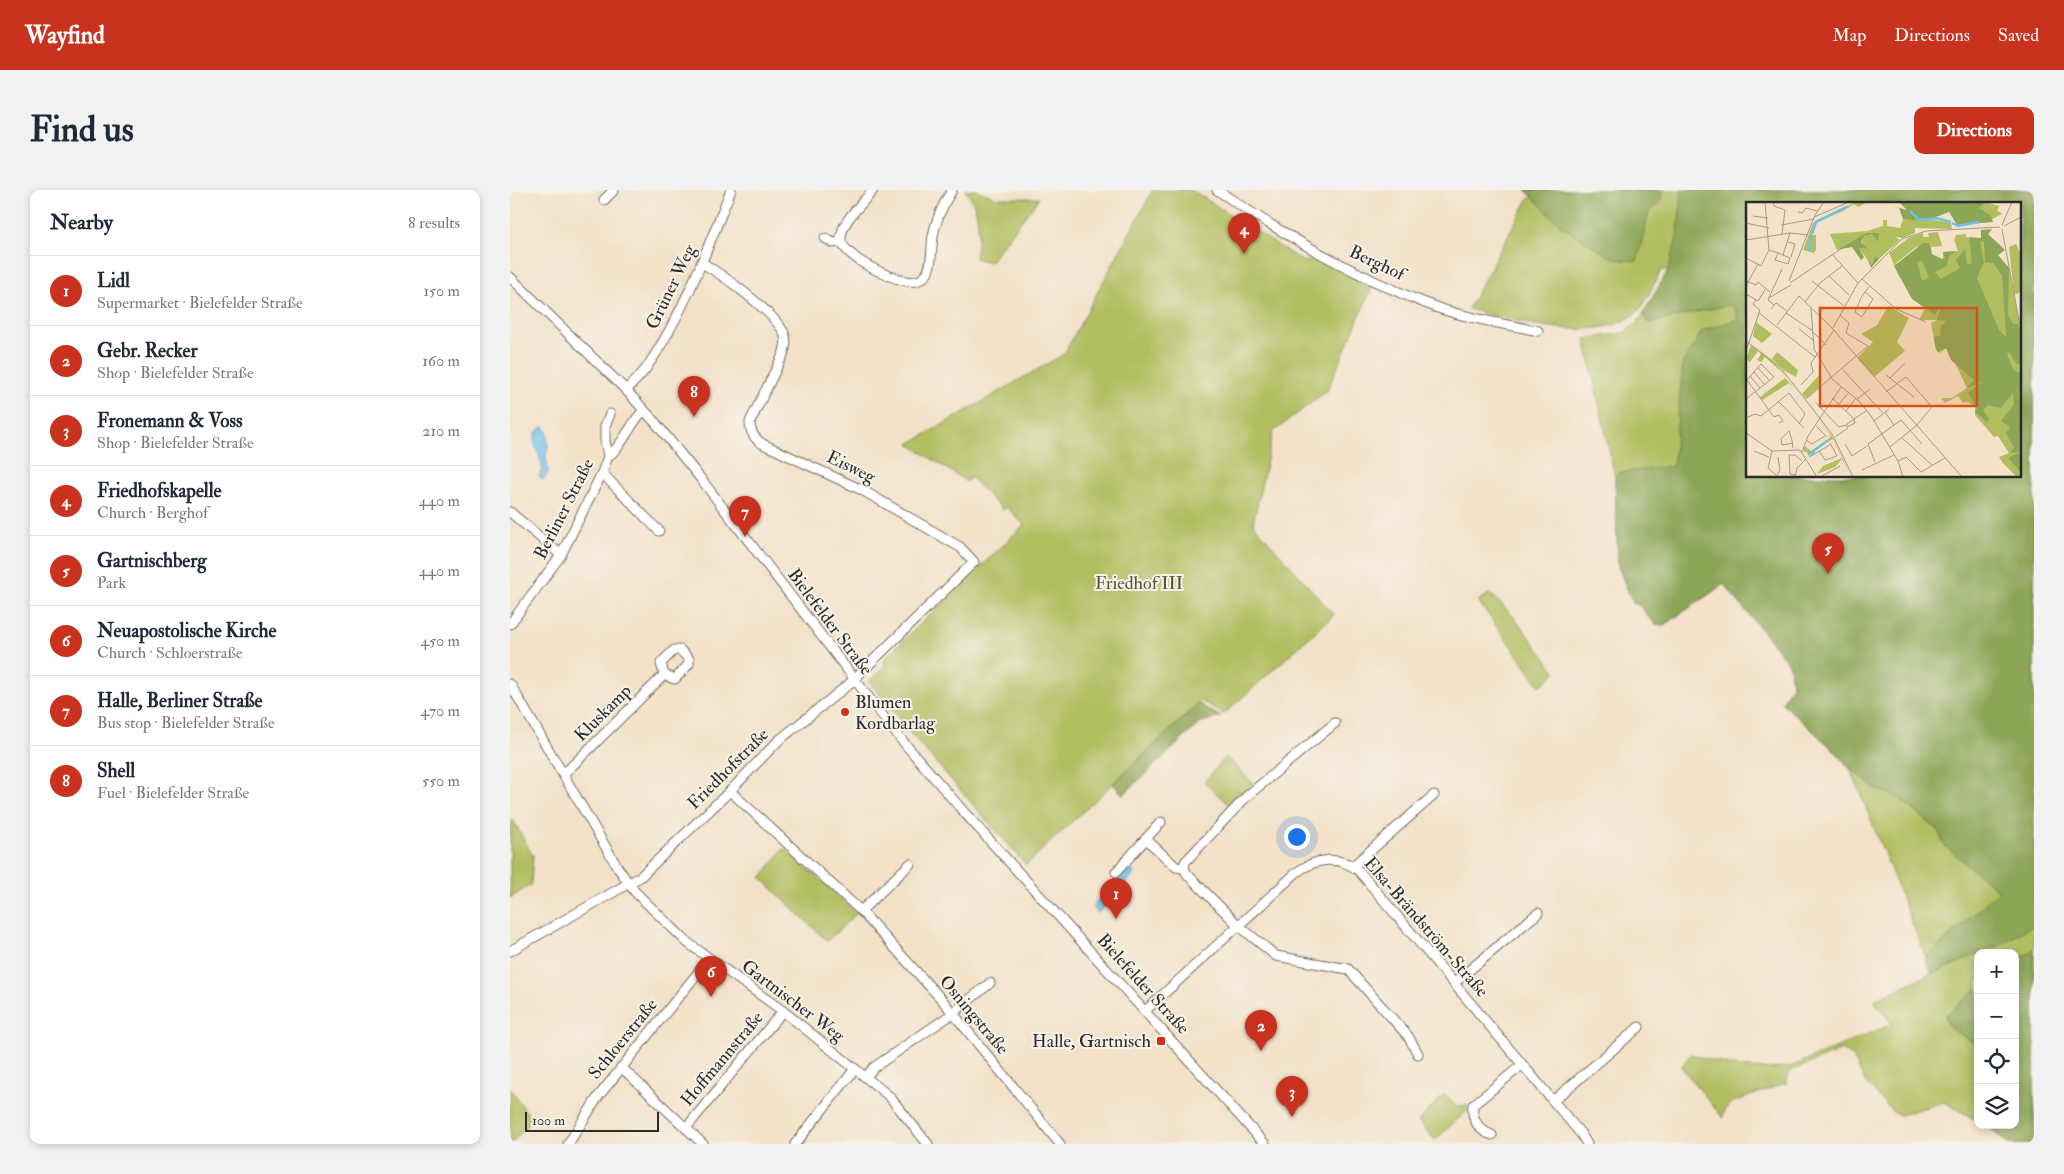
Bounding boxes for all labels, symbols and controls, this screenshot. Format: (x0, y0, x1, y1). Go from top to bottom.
text: Wayfind (25, 20, 105, 51)
text: Map (1833, 24, 1866, 47)
text: Directions (1894, 24, 1970, 47)
text: Saved (1998, 24, 2039, 47)
button: Directions (1914, 107, 2034, 154)
text: Find us (30, 108, 134, 152)
inset map (1746, 202, 2022, 478)
text: Nearby (50, 209, 113, 236)
text: 8 results (408, 213, 460, 233)
pin: 4 (1228, 213, 1260, 254)
street label: Grüner Weg (641, 240, 702, 333)
street label: Berghof (1346, 240, 1411, 287)
text: Lidl (97, 269, 130, 293)
text: 1 (63, 281, 69, 301)
text: 150 m (423, 281, 460, 301)
text: Supermarket · Bielefelder Straße (97, 293, 303, 313)
text: Gebr. Recker (97, 339, 198, 363)
text: 2 (62, 351, 70, 371)
text: 160 m (422, 351, 460, 371)
text: Shop · Bielefelder Straße (97, 363, 254, 383)
pin: 8 (678, 376, 710, 417)
text: Fronemann & Voss (97, 409, 242, 433)
text: 3 (63, 421, 69, 441)
text: 210 m (422, 421, 460, 441)
text: Shop · Bielefelder Straße (97, 433, 254, 453)
street label: Eisweg (823, 445, 880, 489)
street label: Berliner Straße (529, 454, 599, 563)
text: Friedhofskapelle (97, 479, 221, 503)
text: 4 (62, 491, 70, 511)
text: 440 m (419, 491, 460, 511)
pin: 7 (729, 496, 761, 537)
text: Church · Berghof (97, 503, 208, 523)
pin: 5 (1812, 533, 1844, 574)
text: Gartnischberg (97, 549, 207, 573)
text: 5 (62, 561, 70, 581)
text: 440 m (419, 561, 460, 581)
street label: Bielefelder Straße (782, 564, 878, 680)
park label: Friedhof III (1095, 572, 1183, 595)
text: Park (97, 573, 126, 593)
text: Neuapostolische Kirche (97, 619, 277, 643)
text: 6 (62, 631, 70, 651)
text: 450 m (421, 631, 460, 651)
text: Church · Schloerstraße (97, 643, 243, 663)
street label: Kluskamp (570, 680, 636, 746)
text: Halle, Berliner Straße (97, 689, 262, 713)
place label: Blumen Kordbarlag (855, 691, 936, 735)
text: 7 (62, 701, 70, 721)
text: 470 m (420, 701, 460, 721)
marker: Blumen Kordbarlag (839, 706, 851, 718)
text: Bus stop · Bielefelder Straße (97, 713, 275, 733)
street label: Friedhofstraße (682, 723, 774, 815)
text: Shell (97, 759, 135, 783)
text: 8 (62, 771, 70, 791)
text: 550 m (422, 771, 460, 791)
text: Fuel · Bielefelder Straße (97, 783, 249, 803)
your location (1284, 824, 1310, 850)
street label: Elsa-Brändström-Straße (1359, 852, 1494, 1002)
pin: 1 (1100, 878, 1132, 919)
street label: Bielefelder Straße (1092, 929, 1195, 1040)
map controls (1974, 949, 2019, 1129)
button: + (1974, 949, 2019, 994)
street label: Gartnischer Weg (737, 955, 850, 1048)
pin: 6 (695, 956, 727, 997)
street label: Osningstraße (934, 971, 1014, 1060)
street label: Schloerstraße (583, 994, 663, 1084)
button: − (1974, 994, 2019, 1039)
street label: Hoffmannstraße (676, 1007, 769, 1111)
pin: 2 (1245, 1010, 1277, 1051)
place label: Halle, Gartnisch (1032, 1030, 1152, 1053)
marker: Halle, Gartnisch (1155, 1035, 1167, 1047)
button: locate (1974, 1039, 2019, 1084)
pin: 3 (1276, 1076, 1308, 1117)
button: layers (1974, 1084, 2019, 1129)
scale bar (525, 1109, 659, 1132)
text: 100 m (532, 1112, 565, 1129)

